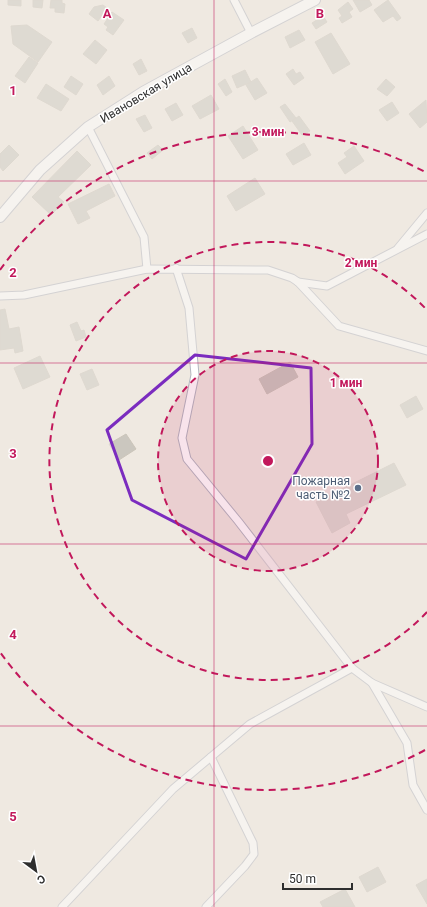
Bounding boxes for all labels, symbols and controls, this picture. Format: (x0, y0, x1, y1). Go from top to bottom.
text: A (103, 6, 112, 21)
text: B (316, 6, 324, 21)
street label: Ивановская улица (98, 60, 194, 126)
text: 1 (9, 83, 17, 98)
text: 3 мин (252, 125, 284, 139)
text: 2 мин (345, 256, 377, 270)
text: 2 (9, 265, 17, 280)
text: 1 мин (330, 376, 362, 390)
text: 3 (9, 446, 17, 461)
centre of rings (261, 454, 275, 468)
place label: Пожарная часть №2 (292, 474, 350, 502)
marker: Пожарная часть №2 (353, 483, 363, 493)
text: 4 (9, 627, 17, 642)
text: 5 (9, 809, 17, 824)
north arrow (16, 851, 56, 891)
scale bar (283, 865, 352, 891)
text: С (35, 872, 48, 886)
text: 50 m (289, 872, 316, 886)

